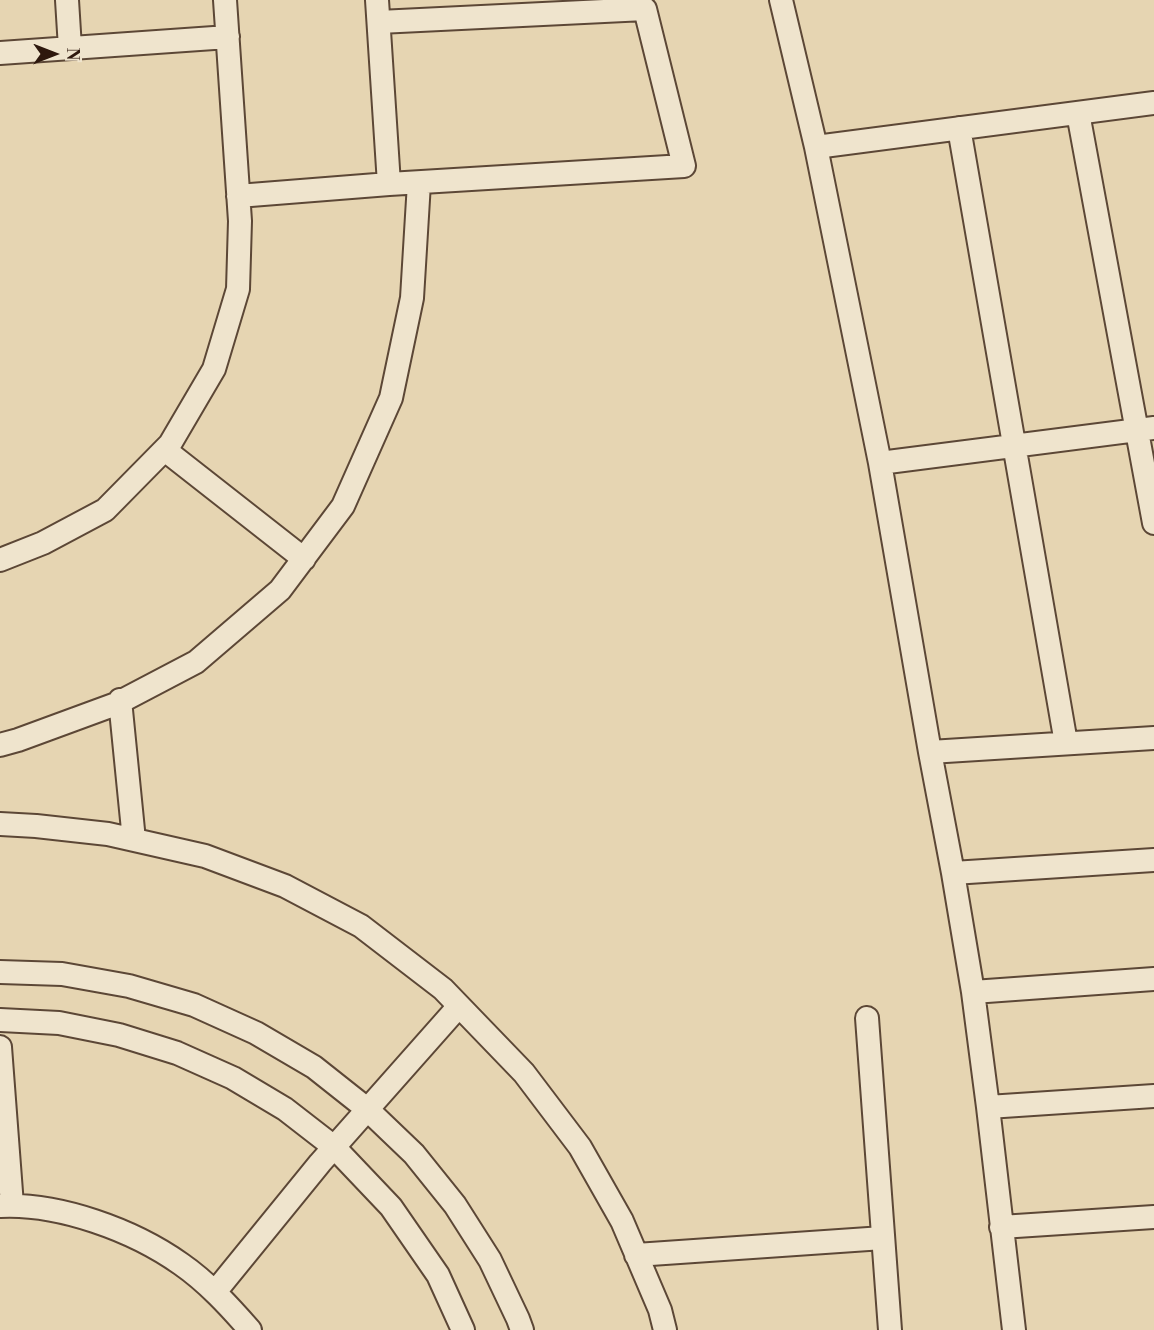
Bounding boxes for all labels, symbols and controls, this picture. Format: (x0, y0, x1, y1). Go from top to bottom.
north arrow (24, 24, 84, 84)
text: N (62, 48, 82, 60)

